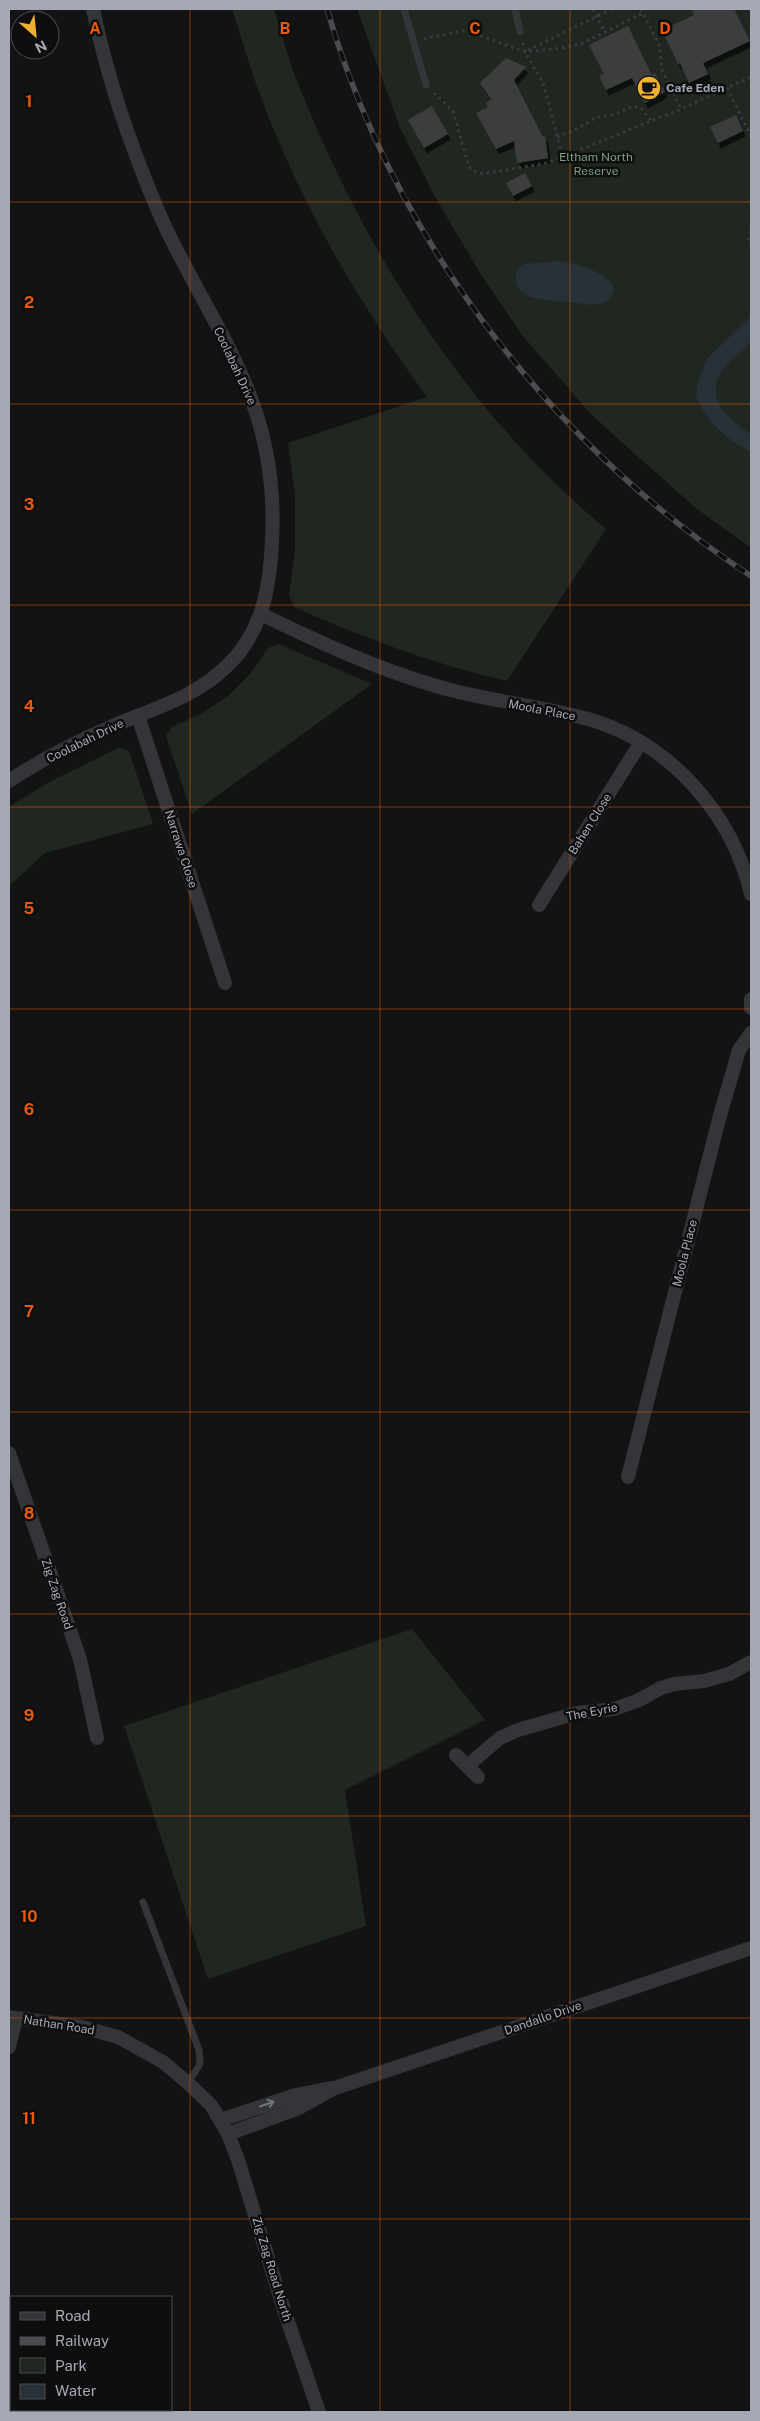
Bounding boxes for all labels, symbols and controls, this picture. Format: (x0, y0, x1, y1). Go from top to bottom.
north arrow (10, 10, 60, 60)
text: A (89, 19, 101, 38)
text: B (280, 19, 291, 38)
text: C (469, 19, 481, 38)
text: D (659, 19, 671, 38)
text: N (32, 37, 49, 56)
cafe icon: Cafe Eden (636, 75, 662, 101)
place label: Cafe Eden (666, 81, 724, 95)
text: 1 (26, 92, 32, 111)
park label: Eltham North Reserve (559, 150, 633, 178)
text: 2 (24, 293, 34, 312)
street label: Coolabah Drive (211, 325, 259, 407)
text: 3 (24, 495, 34, 514)
text: 4 (24, 697, 35, 716)
street label: Moola Place (507, 697, 577, 723)
street label: Coolabah Drive (44, 716, 126, 766)
street label: Bahen Close (566, 791, 614, 857)
street label: Narrawa Close (162, 808, 200, 890)
text: 5 (24, 899, 35, 918)
text: 6 (24, 1100, 34, 1119)
street label: Moola Place (670, 1218, 700, 1288)
text: 7 (24, 1302, 34, 1321)
text: 8 (24, 1504, 35, 1523)
street label: Zig Zag Road (38, 1557, 76, 1631)
street label: The Eyrie (565, 1700, 619, 1724)
text: 9 (24, 1706, 34, 1725)
text: 10 (20, 1907, 38, 1926)
street label: Dandallo Drive (503, 1998, 584, 2038)
street label: Nathan Road (22, 2012, 96, 2038)
one-way arrow (258, 2099, 274, 2108)
text: 11 (22, 2109, 36, 2128)
street label: Zig Zag Road North (249, 2215, 295, 2323)
legend (10, 2296, 172, 2411)
text: Road (55, 2307, 91, 2324)
text: Railway (55, 2332, 109, 2349)
text: Park (55, 2357, 87, 2374)
text: Water (55, 2382, 97, 2399)

